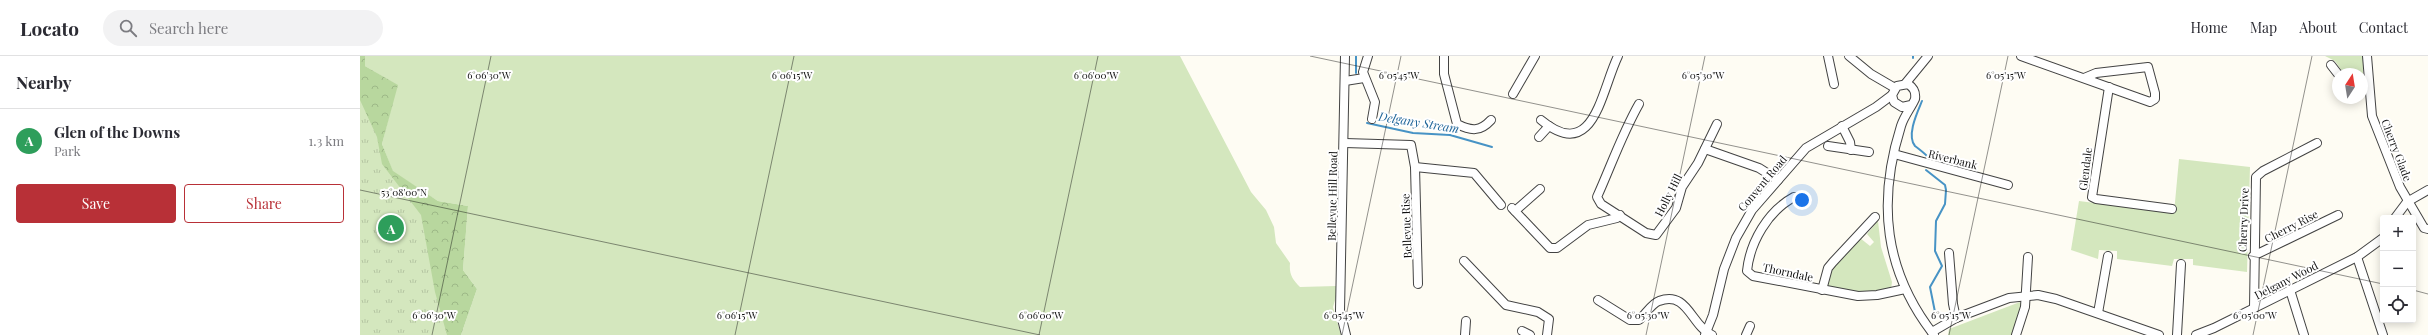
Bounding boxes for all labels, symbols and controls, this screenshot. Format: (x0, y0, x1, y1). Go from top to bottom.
search box (103, 10, 383, 46)
text: Locato (20, 15, 79, 41)
icon: search (117, 17, 139, 39)
text: Search here (149, 18, 228, 38)
text: Home (2190, 18, 2228, 37)
text: Map (2250, 18, 2277, 37)
text: About (2299, 18, 2337, 37)
text: Contact (2359, 18, 2408, 37)
text: 6°06'30"W (467, 68, 512, 82)
text: 6°06'15"W (772, 68, 813, 82)
text: 6°06'00"W (1074, 68, 1119, 82)
text: 6°05'45"W (1379, 68, 1420, 82)
text: 6°05'30"W (1682, 68, 1725, 82)
text: 6°05'15"W (1986, 68, 2027, 82)
north arrow (2332, 68, 2368, 104)
text: Nearby (16, 71, 71, 93)
water label: Delgany Stream (1377, 108, 1461, 136)
street label: Cherry Glade (2378, 117, 2416, 184)
text: Glen of the Downs (54, 122, 180, 142)
text: A (25, 132, 33, 149)
text: 1.3 km (309, 132, 344, 149)
text: Park (54, 142, 81, 159)
street label: Riverbank (1927, 146, 1979, 172)
street label: Glendale (2075, 146, 2095, 191)
street label: Bellevue Hill Road (1324, 150, 1340, 241)
street label: Convent Road (1734, 151, 1790, 214)
street label: Holly Hill (1651, 171, 1685, 219)
button: Save (16, 184, 176, 223)
button: Share (184, 184, 344, 223)
text: 53°08'00"N (381, 185, 427, 199)
street label: Cherry Drive (2234, 187, 2252, 252)
your location (1792, 190, 1812, 210)
street label: Bellevue Rise (1397, 193, 1415, 259)
street label: Cherry Rise (2262, 206, 2321, 246)
pin: A (378, 213, 404, 243)
map controls (2380, 215, 2416, 323)
button: + (2380, 215, 2416, 251)
button: − (2380, 251, 2416, 287)
street label: Delgany Wood (2252, 257, 2321, 302)
street label: Thorndale (1761, 259, 1815, 285)
button: locate (2380, 287, 2416, 323)
text: 6°06'30"W (412, 308, 457, 322)
text: 6°06'15"W (717, 308, 758, 322)
text: 6°06'00"W (1019, 308, 1064, 322)
text: 6°05'45"W (1324, 308, 1365, 322)
text: 6°05'30"W (1627, 308, 1670, 322)
text: 6°05'15"W (1931, 308, 1972, 322)
text: 6°05'00"W (2233, 308, 2278, 322)

